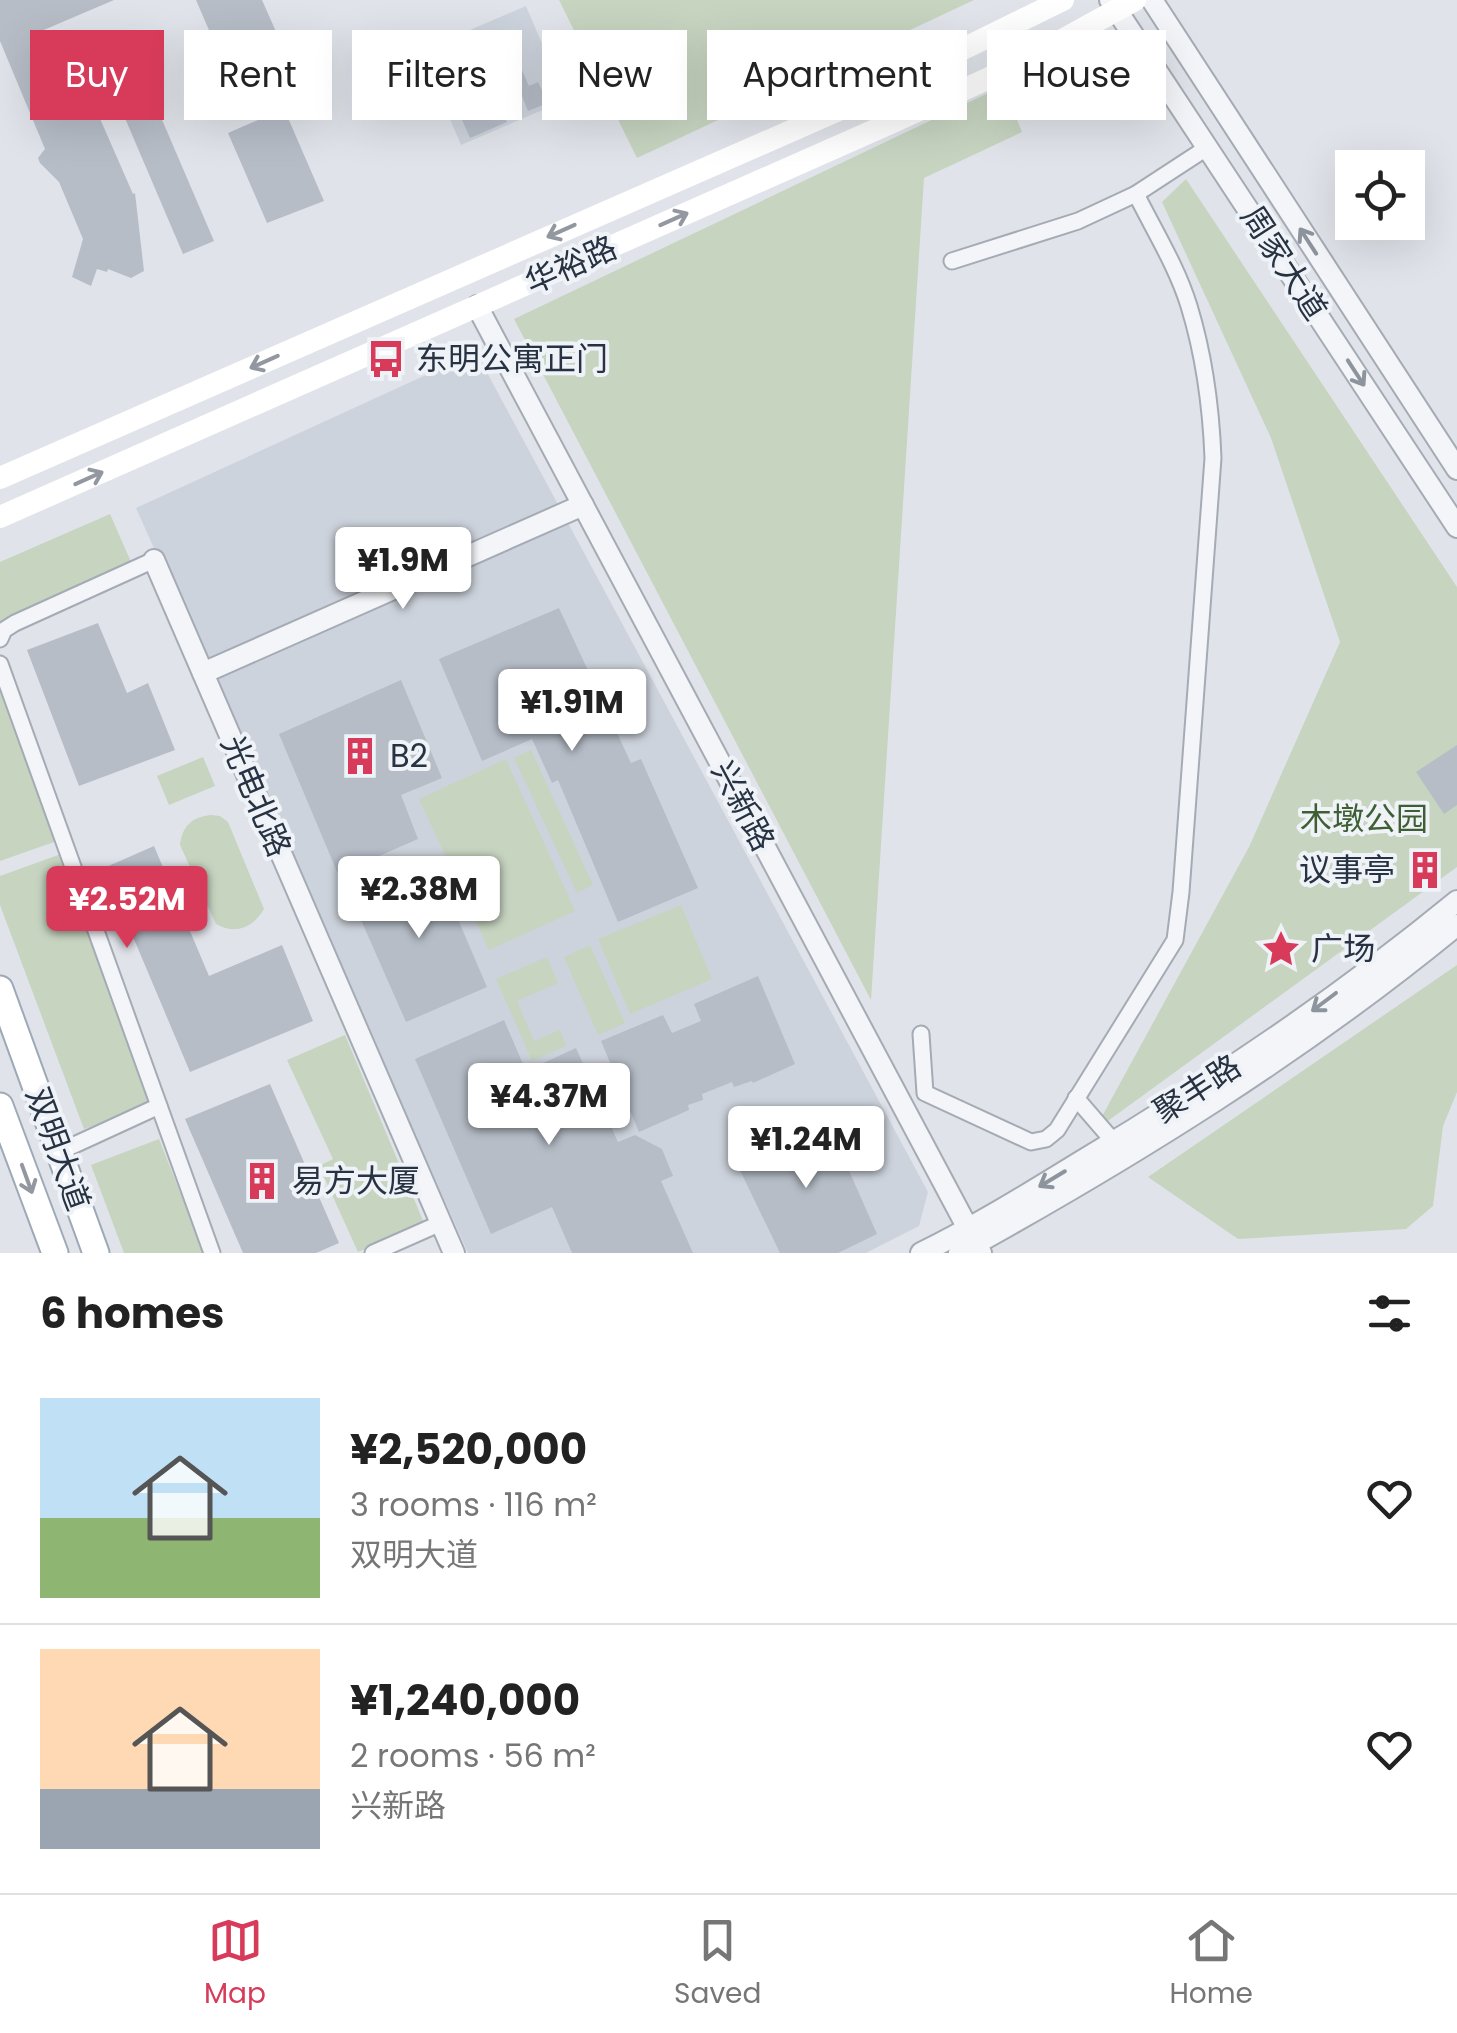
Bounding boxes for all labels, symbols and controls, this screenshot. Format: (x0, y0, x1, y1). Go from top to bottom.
chip: Buy (30, 30, 164, 120)
chip: Rent (184, 30, 332, 120)
chip: Filters (352, 30, 522, 120)
chip: New (542, 30, 687, 120)
chip: Apartment (707, 30, 967, 120)
chip: House (987, 30, 1166, 120)
map controls (1335, 150, 1425, 240)
button: locate (1335, 150, 1425, 240)
street label: 周家大道 (1231, 197, 1338, 329)
one-way arrow (658, 209, 689, 227)
one-way arrow (546, 223, 577, 241)
street label: 华裕路 (518, 224, 624, 305)
one-way arrow (1298, 227, 1319, 255)
place label: 东明公寓正门 (416, 336, 608, 381)
bus stop icon: 东明公寓正门 (365, 338, 407, 380)
one-way arrow (249, 354, 280, 372)
one-way arrow (1346, 358, 1367, 387)
one-way arrow (73, 468, 104, 486)
pin: ¥1.9M (333, 527, 473, 612)
text: ¥1.9M (357, 537, 449, 582)
pin: ¥1.91M (491, 669, 653, 754)
text: ¥1.91M (520, 679, 624, 724)
street label: 光电北路 (211, 728, 302, 864)
place label: B2 (390, 733, 428, 778)
building icon: B2 (339, 735, 381, 777)
street label: 兴新路 (701, 753, 786, 859)
park label: 木墩公园 (1300, 796, 1428, 841)
place label: 议事亭 (1299, 847, 1395, 892)
building icon: 议事亭 (1404, 849, 1446, 891)
pin: ¥2.38M (338, 856, 500, 941)
pin: ¥2.52M (46, 866, 208, 951)
text: ¥2.38M (360, 866, 478, 911)
text: ¥2.52M (68, 876, 186, 921)
place label: 广场 (1311, 926, 1375, 971)
place icon: 广场 (1260, 928, 1302, 970)
one-way arrow (1311, 992, 1338, 1013)
street label: 聚丰路 (1144, 1044, 1249, 1134)
pin: ¥4.37M (468, 1063, 630, 1148)
text: ¥4.37M (490, 1073, 608, 1118)
street label: 双明大道 (15, 1081, 102, 1217)
pin: ¥1.24M (725, 1106, 887, 1191)
text: ¥1.24M (750, 1116, 862, 1161)
place label: 易方大厦 (292, 1158, 420, 1203)
building icon: 易方大厦 (241, 1160, 283, 1202)
one-way arrow (20, 1164, 38, 1194)
one-way arrow (1038, 1169, 1067, 1189)
text: 6 homes (40, 1284, 225, 1343)
icon: filters (1362, 1286, 1417, 1341)
text: ¥2,520,000 (350, 1420, 587, 1479)
icon: home (120, 1438, 240, 1558)
icon: heart (1362, 1471, 1417, 1526)
text: 3 rooms · 116 m² (350, 1482, 597, 1527)
text: 双明大道 (350, 1532, 478, 1577)
text: ¥1,240,000 (350, 1671, 580, 1730)
icon: home (120, 1689, 240, 1809)
icon: heart (1362, 1722, 1417, 1777)
text: 2 rooms · 56 m² (350, 1733, 596, 1778)
text: 兴新路 (350, 1783, 446, 1828)
tab: Map (204, 1913, 266, 2015)
tab: Saved (674, 1913, 761, 2015)
tab: Home (1169, 1913, 1253, 2015)

